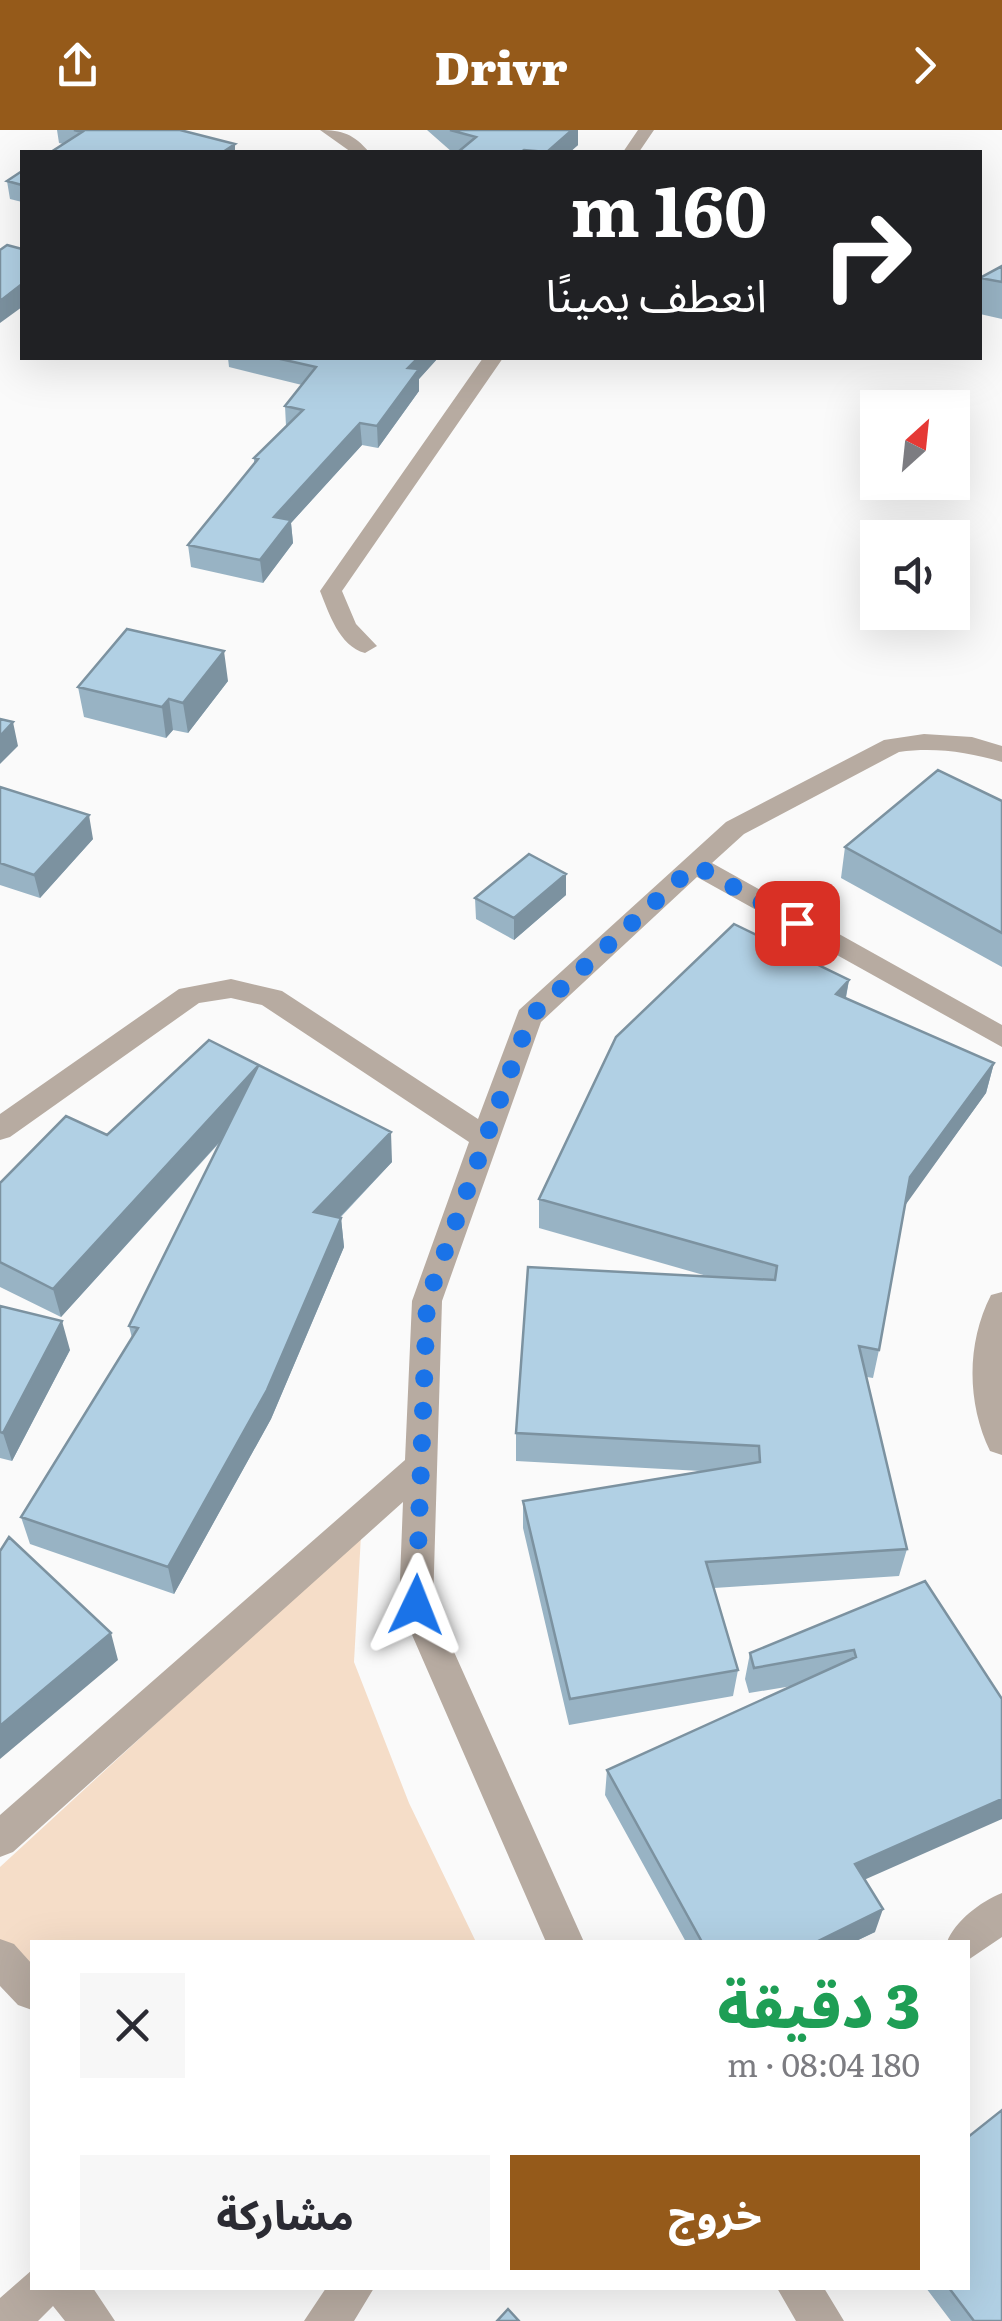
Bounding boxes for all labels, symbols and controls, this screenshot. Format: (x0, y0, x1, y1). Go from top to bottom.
text: Drivr (435, 32, 567, 99)
icon: share (50, 38, 105, 93)
icon: forward (897, 38, 952, 93)
text: 160 m (570, 155, 767, 259)
icon: right (802, 190, 932, 320)
text: انعطف يمينًا (546, 259, 767, 326)
north arrow (860, 390, 970, 500)
map controls (860, 390, 970, 630)
button: sound (860, 520, 970, 630)
pin (755, 881, 840, 966)
icon: arrive (770, 896, 825, 951)
position arrow (364, 1553, 468, 1657)
text: 3 دقيقة (717, 1957, 920, 2046)
button: close (80, 1973, 185, 2078)
text: 180 m · 08:04 (727, 2039, 920, 2087)
button: مشاركة (80, 2155, 490, 2270)
button: خروج (510, 2155, 920, 2270)

